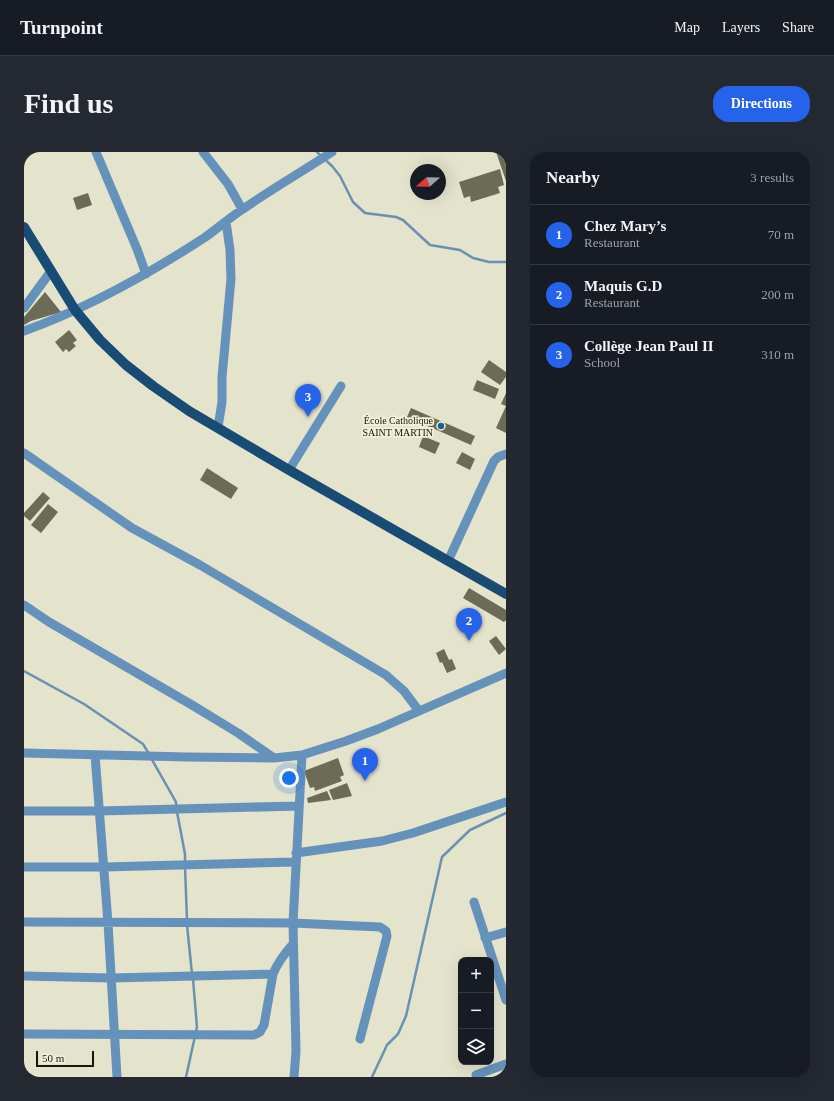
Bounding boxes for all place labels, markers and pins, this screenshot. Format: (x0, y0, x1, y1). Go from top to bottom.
pin: 3 (295, 384, 321, 417)
place label: École Catholique SAINT MARTIN (362, 415, 434, 438)
marker: École Catholique SAINT MARTIN (436, 421, 446, 431)
pin: 2 (456, 608, 482, 641)
pin: 1 (352, 748, 378, 781)

